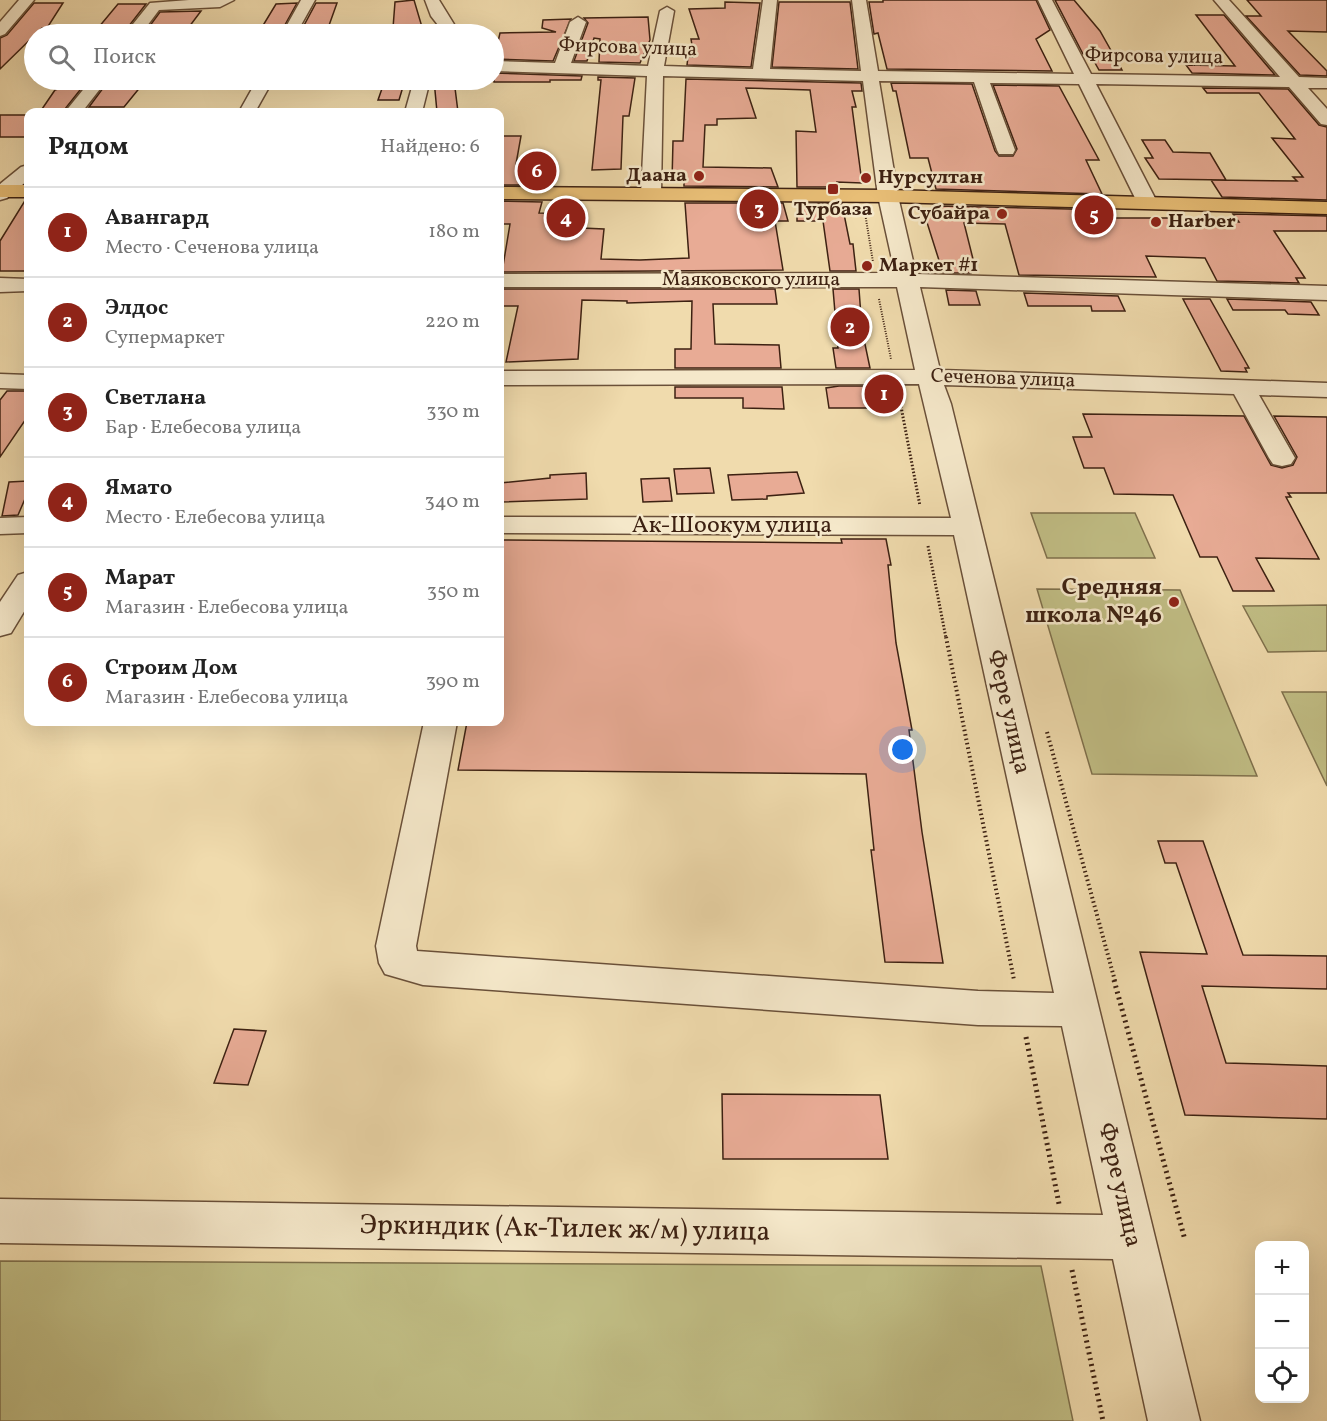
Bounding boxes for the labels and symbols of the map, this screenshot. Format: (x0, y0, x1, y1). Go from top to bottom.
street label: Фирсова улица (558, 32, 698, 64)
street label: Фирсова улица (1085, 42, 1224, 72)
pin: 6 (518, 148, 556, 194)
place label: Даана (626, 162, 687, 190)
place label: Нурсултан (878, 164, 983, 192)
marker: Даана (692, 169, 706, 183)
marker: Нурсултан (859, 171, 873, 185)
marker: Турбаза (826, 182, 840, 196)
pin: 3 (740, 186, 778, 232)
pin: 5 (1074, 192, 1114, 238)
pin: 4 (546, 196, 586, 240)
place label: Турбаза (794, 196, 873, 224)
place label: Субайра (908, 200, 990, 228)
marker: Субайра (995, 207, 1009, 221)
place label: Harber (1168, 208, 1236, 236)
marker: Harber (1149, 215, 1163, 229)
place label: Маркет #1 (879, 252, 978, 280)
marker: Маркет #1 (860, 259, 874, 273)
street label: Маяковского улица (662, 266, 840, 294)
pin: 2 (830, 304, 870, 350)
street label: Сеченова улица (930, 362, 1076, 396)
pin: 1 (864, 372, 904, 416)
street label: Ак-Шоокум улица (632, 509, 832, 543)
place label: Средняя школа №46 (1025, 571, 1162, 633)
marker: Средняя школа №46 (1167, 595, 1181, 609)
street label: Фере улица (977, 646, 1039, 778)
your location (888, 735, 917, 764)
street label: Фере улица (1088, 1119, 1150, 1251)
street label: Эркиндик (Ак-Тилек ж/м) улица (359, 1206, 771, 1252)

